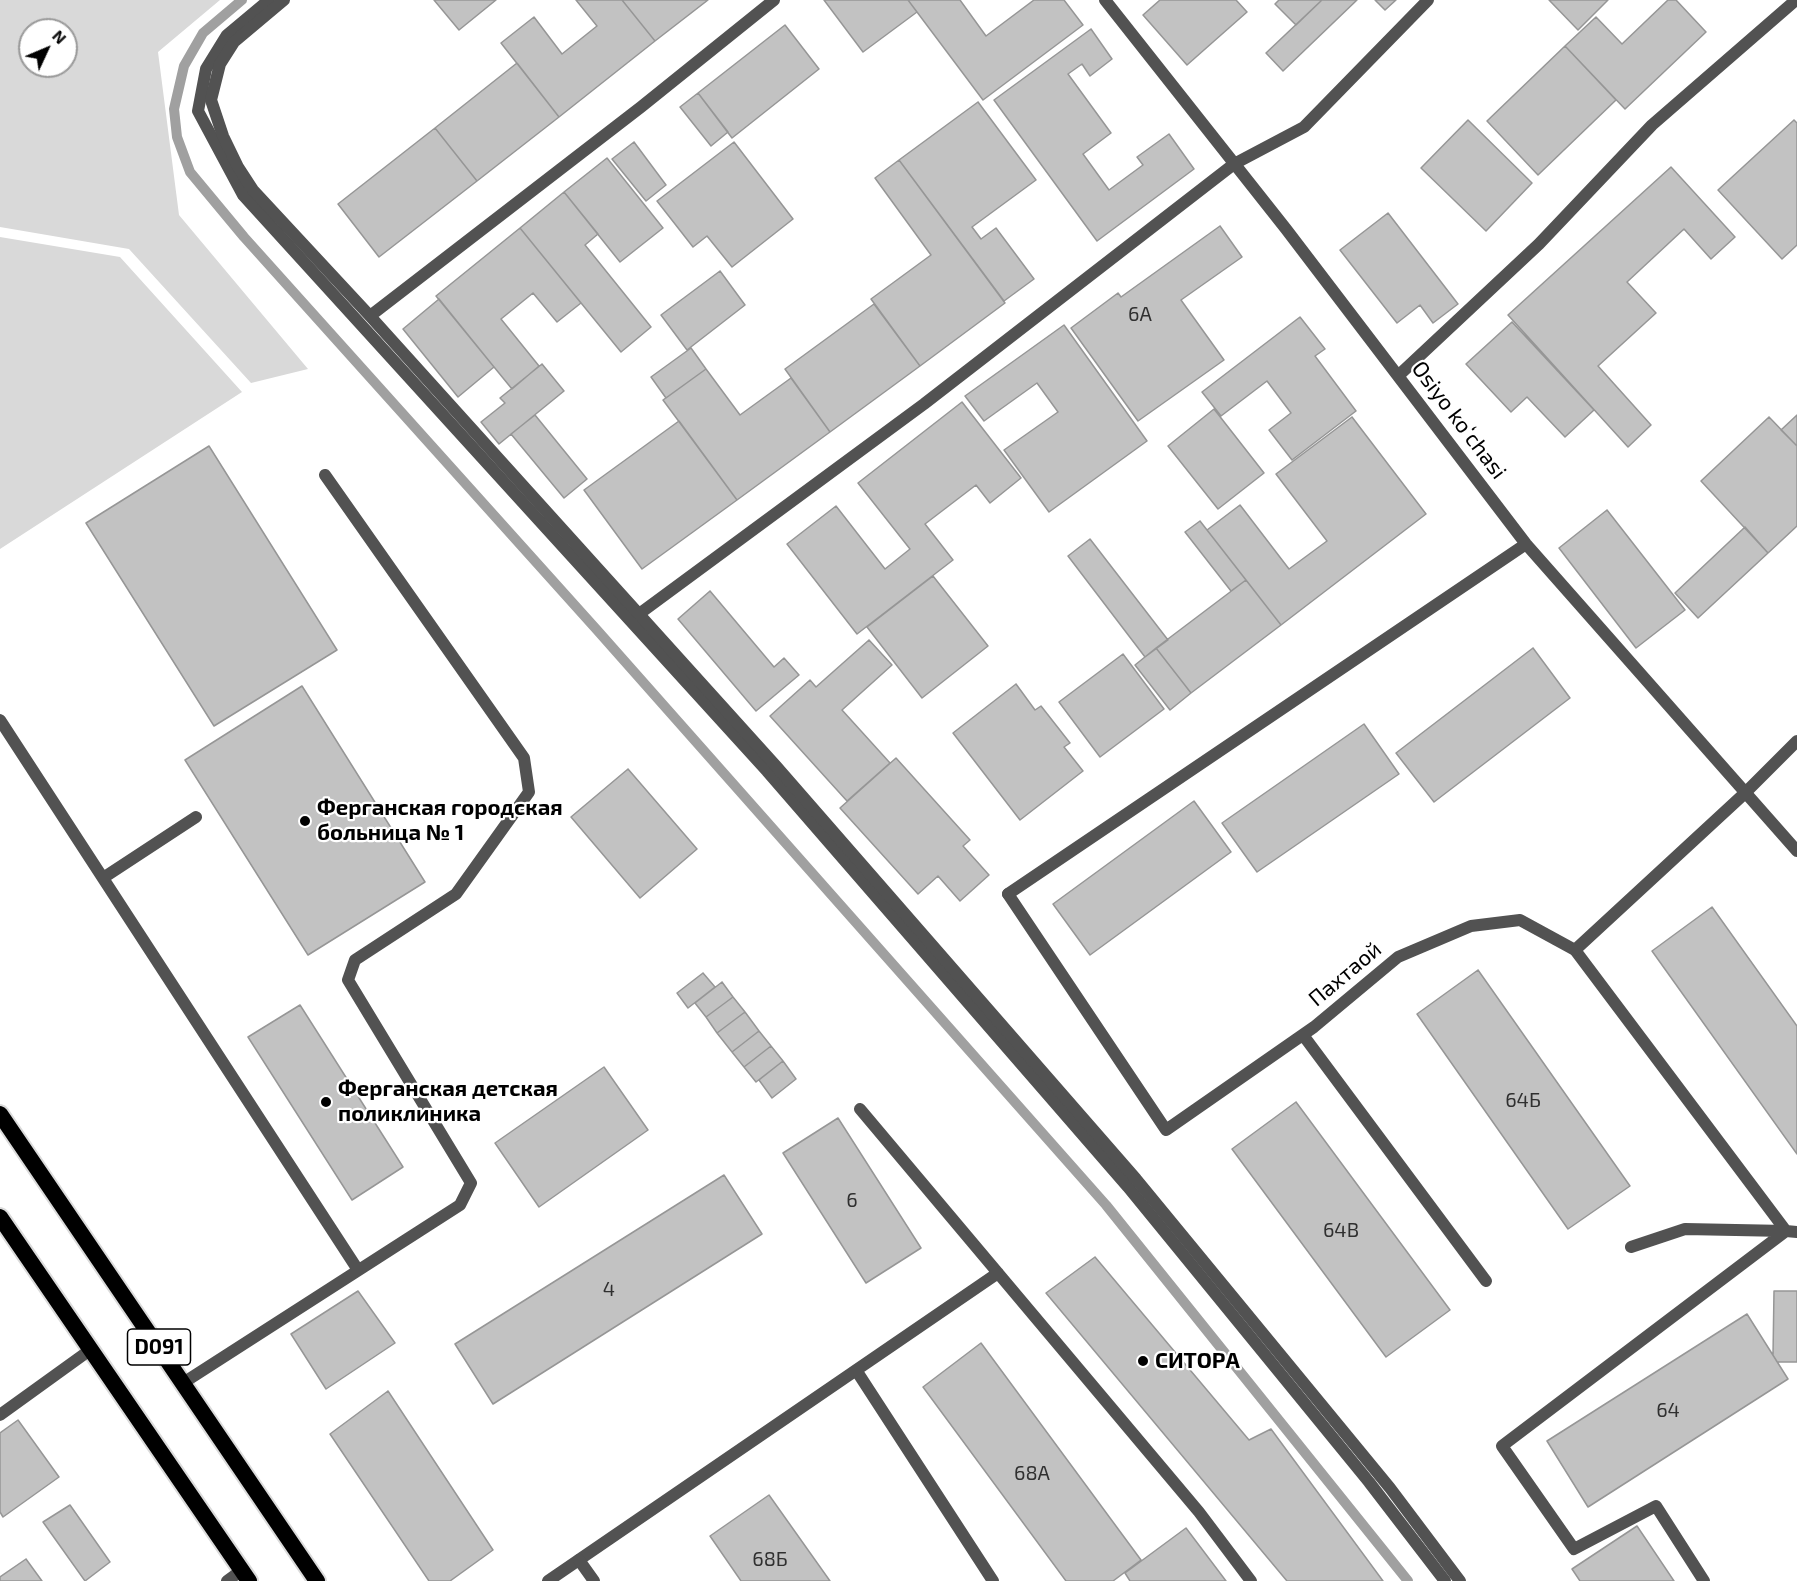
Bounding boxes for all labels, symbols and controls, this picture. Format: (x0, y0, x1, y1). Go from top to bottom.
north arrow (18, 18, 78, 78)
text: N (49, 26, 71, 47)
house number: 6А (1128, 302, 1152, 326)
street label: Osiyo koʻchasi (1406, 356, 1512, 484)
place label: Ферганская городская больница № 1 (317, 795, 563, 846)
marker: Ферганская городская больница № 1 (298, 814, 312, 828)
street label: Пахтаой (1303, 936, 1387, 1012)
place label: Ферганская детская поликлиника (338, 1076, 558, 1128)
house number: 64Б (1505, 1088, 1541, 1112)
marker: Ферганская детская поликлиника (319, 1095, 333, 1109)
house number: 6 (846, 1188, 858, 1212)
house number: 64В (1323, 1218, 1359, 1242)
house number: 4 (603, 1277, 615, 1301)
road number: D091 (128, 1329, 190, 1365)
place label: СИТОРА (1155, 1348, 1240, 1374)
marker: СИТОРА (1136, 1354, 1150, 1368)
house number: 64 (1656, 1398, 1680, 1422)
house number: 68А (1014, 1461, 1050, 1485)
house number: 68Б (752, 1547, 788, 1571)

